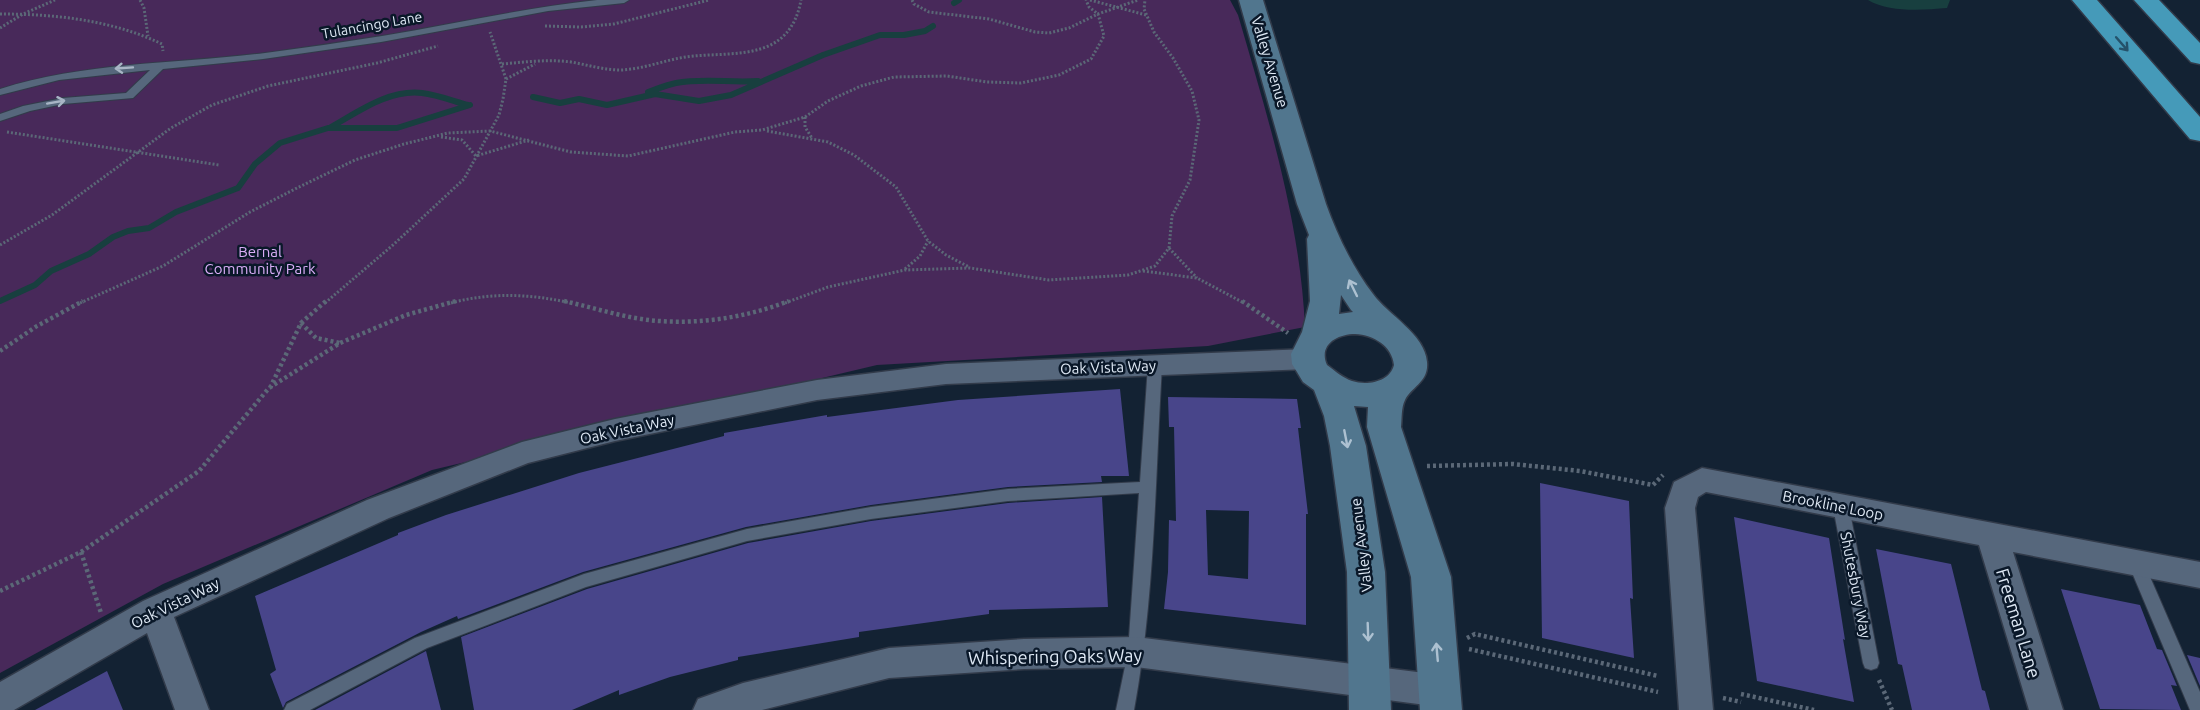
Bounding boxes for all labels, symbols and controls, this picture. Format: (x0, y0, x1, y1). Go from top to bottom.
street label: Tulancingo Lane (321, 8, 423, 42)
street label: Valley Avenue (1248, 14, 1292, 110)
one-way arrow (2115, 36, 2129, 51)
one-way arrow (114, 63, 134, 74)
one-way arrow (46, 96, 66, 107)
park label: Bernal Community Park (204, 243, 316, 277)
one-way arrow (1347, 279, 1358, 297)
street label: Oak Vista Way (1060, 357, 1156, 377)
street label: Oak Vista Way (578, 411, 676, 447)
one-way arrow (1341, 429, 1352, 448)
street label: Brookline Loop (1781, 487, 1885, 523)
street label: Valley Avenue (1347, 497, 1375, 593)
street label: Shutesbury Way (1837, 530, 1875, 640)
street label: Freeman Lane (1993, 566, 2045, 680)
street label: Oak Vista Way (128, 574, 222, 632)
one-way arrow (1362, 622, 1374, 642)
one-way arrow (1431, 642, 1442, 662)
street label: Whispering Oaks Way (968, 644, 1142, 668)

